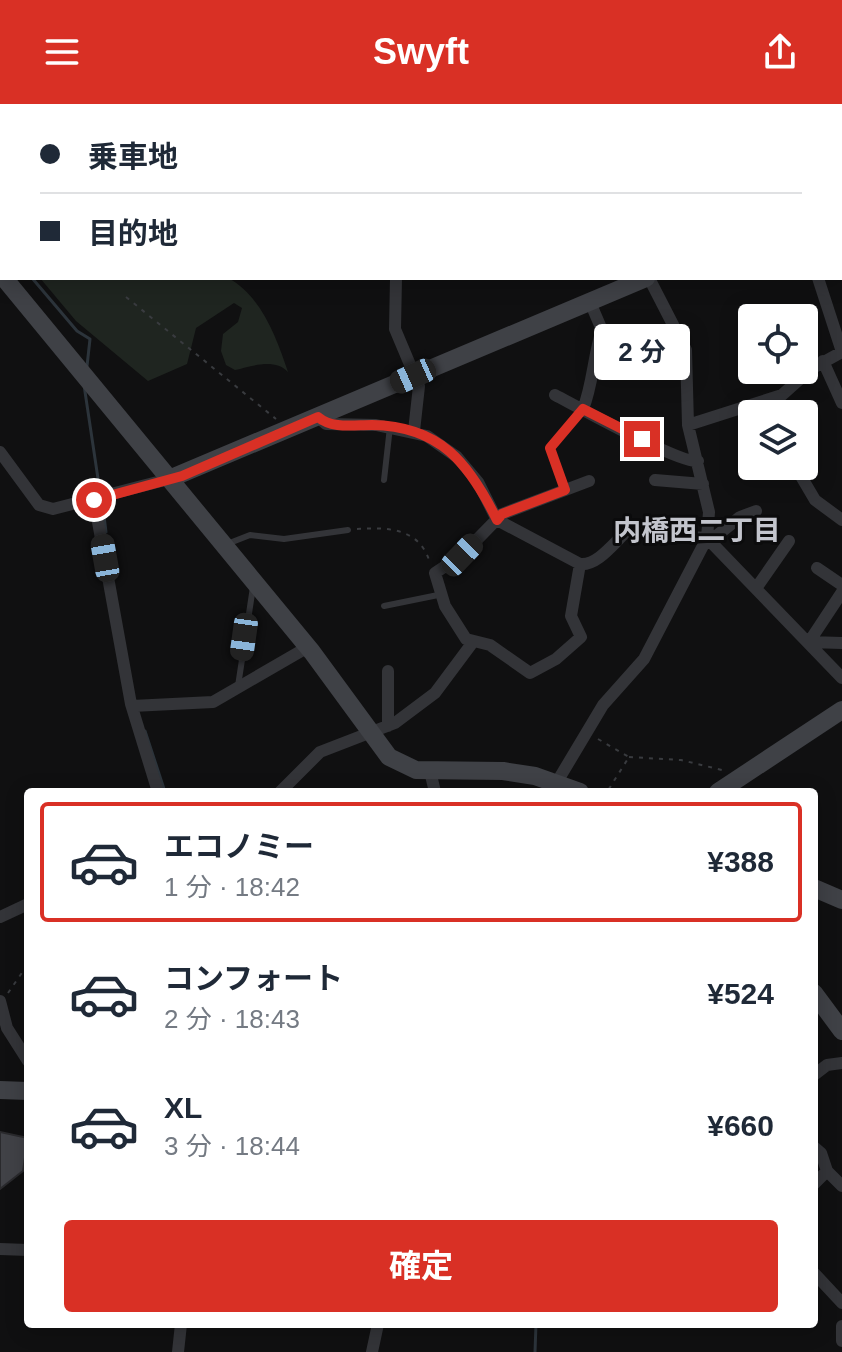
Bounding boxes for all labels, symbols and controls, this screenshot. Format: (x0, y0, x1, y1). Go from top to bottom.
icon: menu (40, 30, 84, 74)
icon: share (758, 30, 802, 74)
text: Swyft (373, 31, 469, 72)
text: 乗車地 (88, 140, 178, 173)
text: 目的地 (88, 217, 178, 250)
map controls (738, 304, 818, 480)
button: locate (738, 304, 818, 384)
callout: 2 分 (594, 323, 690, 379)
text: 2 分 (618, 337, 666, 367)
car (386, 355, 440, 397)
button: layers (738, 400, 818, 480)
route end (624, 421, 660, 457)
route start (76, 482, 112, 518)
district label: 内橋西二丁目 (613, 515, 781, 546)
car (437, 529, 487, 581)
car (89, 532, 121, 584)
car (229, 612, 259, 662)
icon: car (68, 826, 140, 898)
text: エコノミー (164, 830, 314, 863)
text: ¥388 (707, 845, 774, 878)
text: 1 分 · 18:42 (164, 872, 300, 902)
icon: car (68, 958, 140, 1030)
text: コンフォート (164, 962, 343, 995)
text: ¥524 (707, 977, 774, 1010)
text: 2 分 · 18:43 (164, 1004, 300, 1034)
icon: car (68, 1090, 140, 1162)
text: XL (164, 1091, 202, 1124)
text: ¥660 (707, 1109, 774, 1142)
text: 3 分 · 18:44 (164, 1131, 300, 1161)
button: 確定 (64, 1220, 778, 1312)

